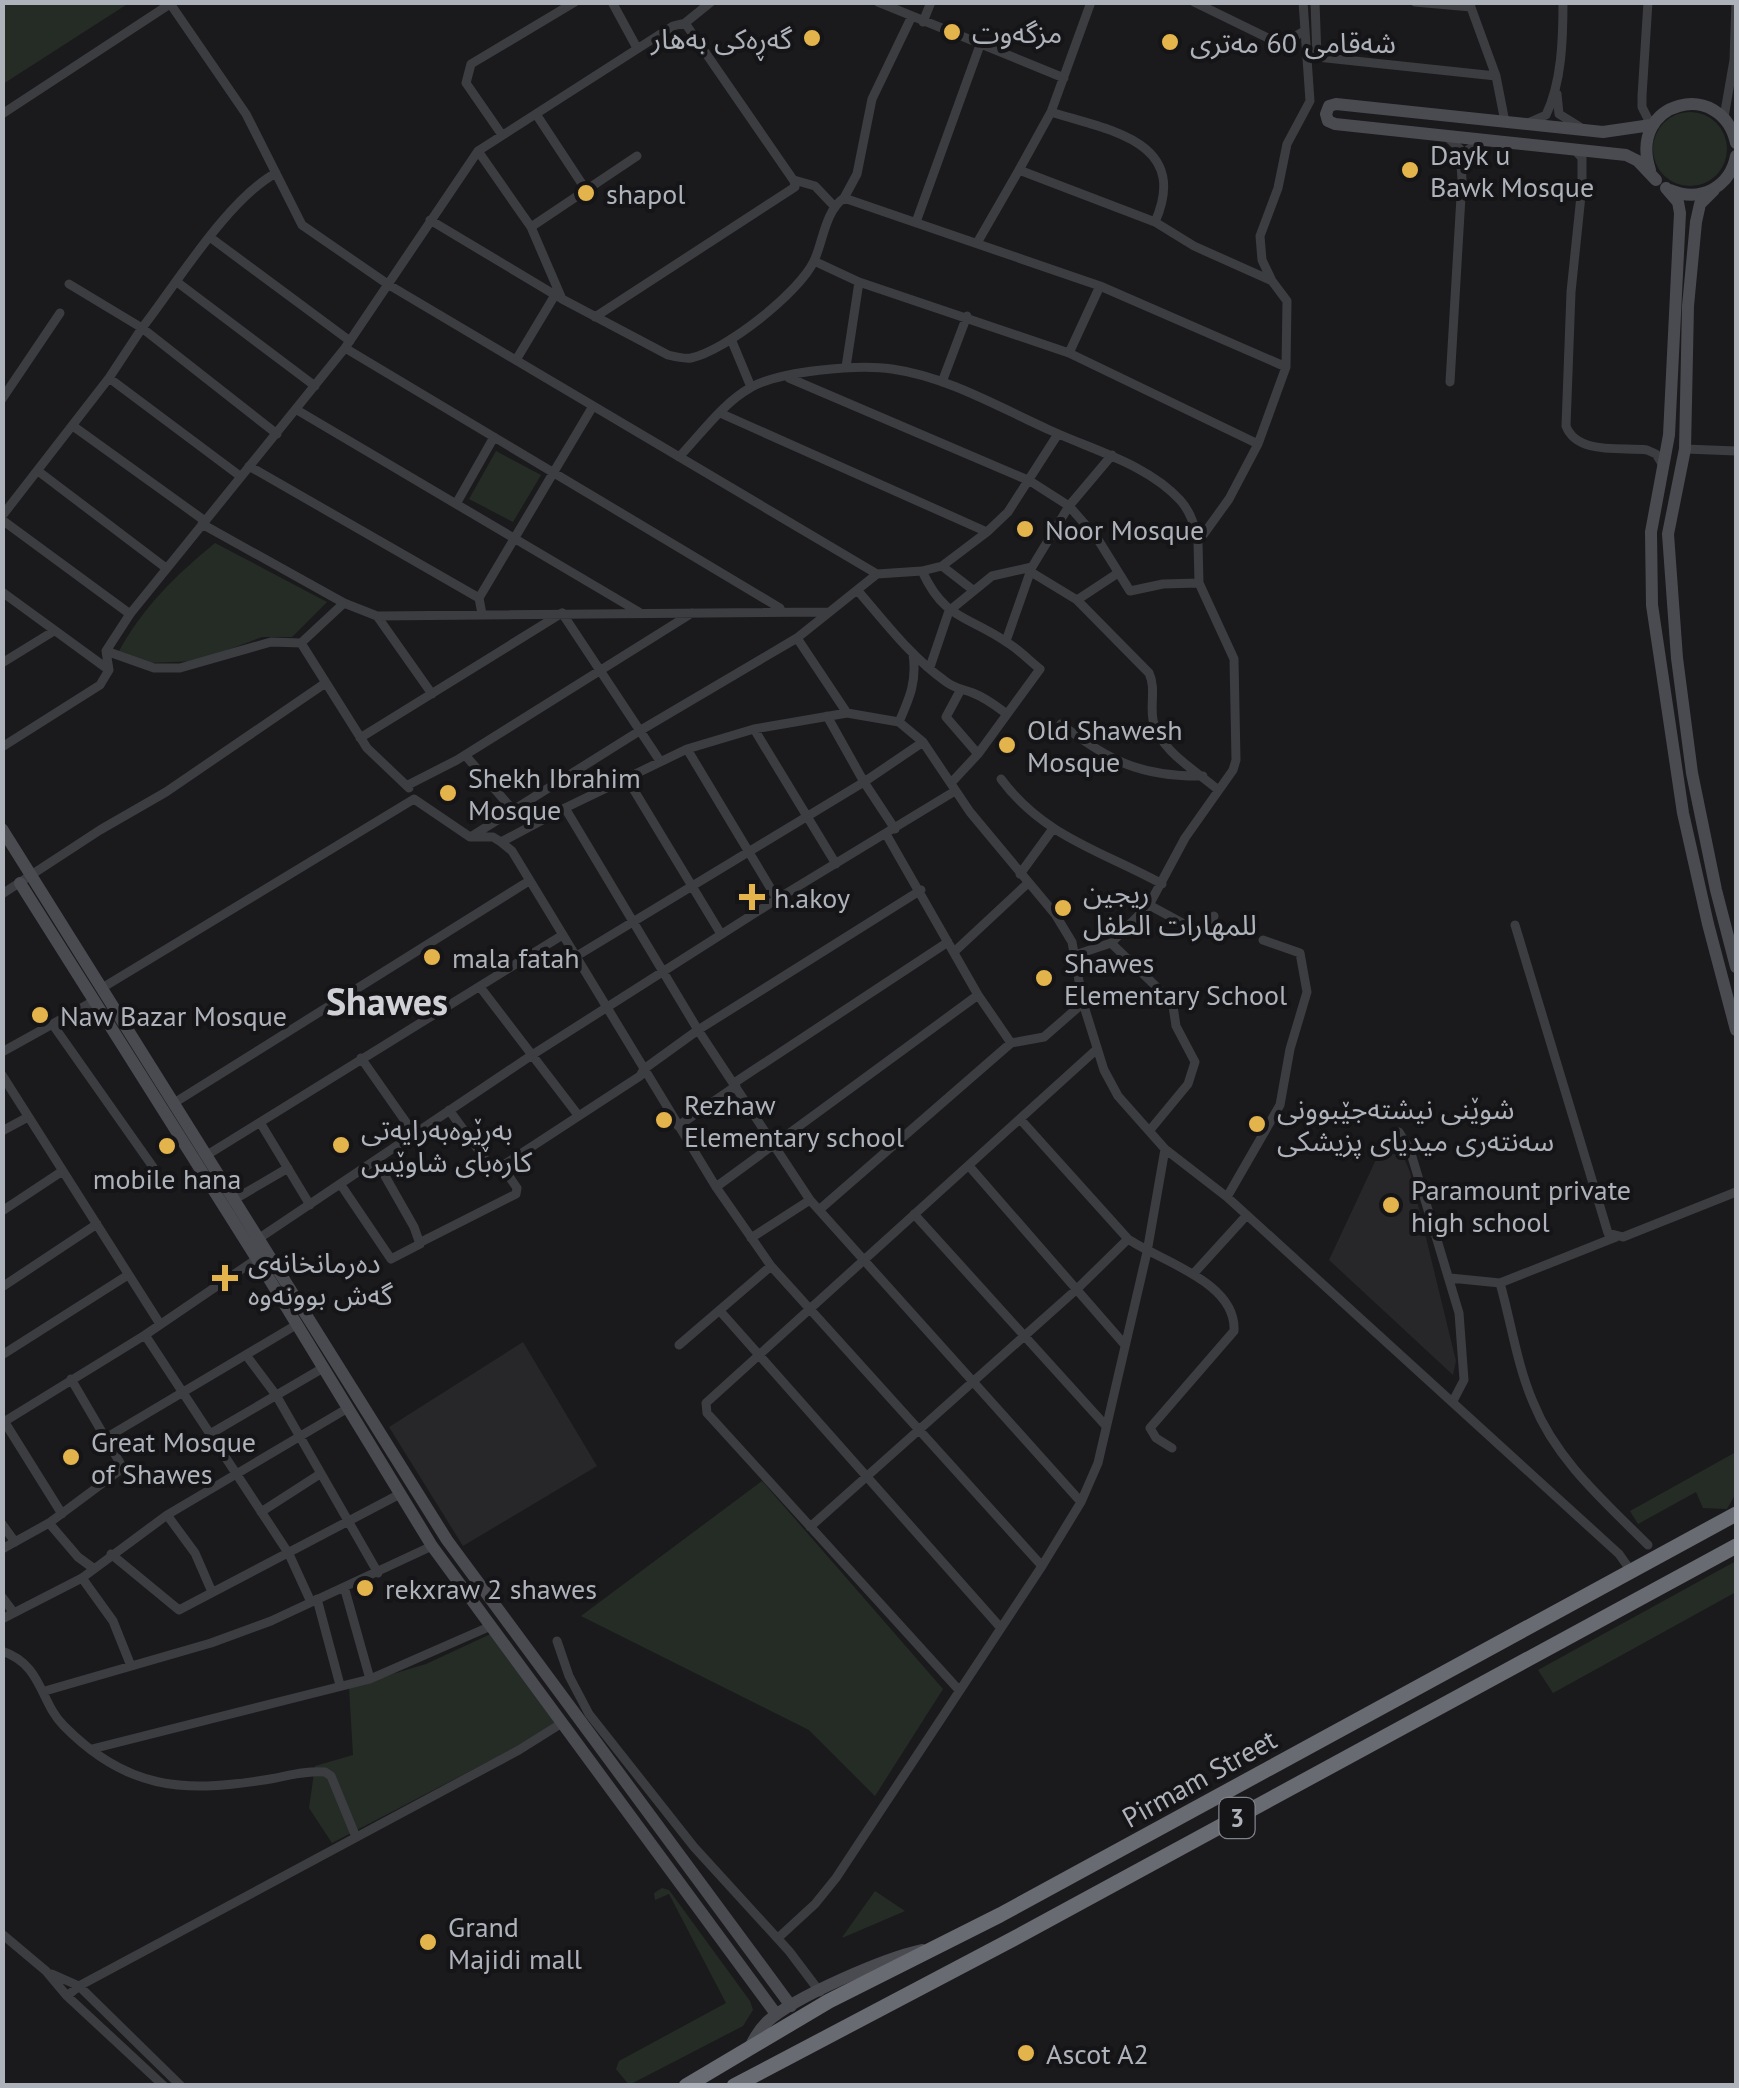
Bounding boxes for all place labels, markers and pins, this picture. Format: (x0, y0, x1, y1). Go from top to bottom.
place label: مزگەوت (972, 14, 1062, 51)
place label: گەڕەکی بەهار (650, 20, 792, 62)
marker: مزگەوت (941, 21, 963, 43)
place label: شەقامی 60 مەتری (1190, 24, 1396, 61)
marker: گەڕەکی بەهار (801, 27, 823, 49)
marker: شەقامی 60 مەتری (1159, 31, 1181, 53)
place label: Dayk u Bawk Mosque (1430, 136, 1594, 205)
marker: Dayk u Bawk Mosque (1399, 159, 1421, 181)
place label: shapol (606, 175, 685, 212)
marker: shapol (575, 182, 597, 204)
place label: Noor Mosque (1045, 511, 1204, 548)
marker: Noor Mosque (1014, 518, 1036, 540)
place label: Old Shawesh Mosque (1027, 711, 1183, 780)
marker: Old Shawesh Mosque (996, 734, 1018, 756)
place label: Shekh Ibrahim Mosque (468, 759, 641, 828)
marker: Shekh Ibrahim Mosque (437, 782, 459, 804)
place label: ريجين للمهارات الطفل (1083, 874, 1257, 943)
place label: h.akoy (774, 879, 850, 916)
marker: h.akoy (739, 884, 765, 910)
marker: ريجين للمهارات الطفل (1052, 897, 1074, 919)
place label: mala fatah (452, 939, 580, 976)
place label: Shawes Elementary School (1064, 944, 1287, 1013)
marker: mala fatah (421, 946, 443, 968)
marker: Shawes Elementary School (1033, 967, 1055, 989)
place label: Naw Bazar Mosque (60, 997, 287, 1034)
marker: Naw Bazar Mosque (29, 1004, 51, 1026)
place label: Rezhaw Elementary school (684, 1086, 904, 1155)
place label: شوێنی نیشتەجێبوونی سەنتەری میدیای پزیشکی (1277, 1090, 1554, 1159)
marker: Rezhaw Elementary school (653, 1109, 675, 1131)
place label: بەڕێوەبەرایەتی کارەبای شاوێس (361, 1111, 533, 1180)
marker: شوێنی نیشتەجێبوونی سەنتەری میدیای پزیشکی (1246, 1113, 1268, 1135)
marker: بەڕێوەبەرایەتی کارەبای شاوێس (330, 1134, 352, 1156)
marker: mobile hana (156, 1135, 178, 1157)
place label: mobile hana (93, 1160, 241, 1197)
place label: Paramount private high school (1411, 1171, 1631, 1240)
marker: Paramount private high school (1380, 1194, 1402, 1216)
place label: دەرمانخانەی گەش بوونەوە (248, 1244, 393, 1313)
marker: دەرمانخانەی گەش بوونەوە (212, 1265, 238, 1291)
place label: Great Mosque of Shawes (91, 1423, 256, 1492)
marker: Great Mosque of Shawes (60, 1446, 82, 1468)
place label: rekxraw 2 shawes (385, 1570, 597, 1607)
marker: rekxraw 2 shawes (354, 1577, 376, 1599)
place label: Grand Majidi mall (448, 1908, 582, 1977)
marker: Grand Majidi mall (417, 1931, 439, 1953)
place label: Ascot A2 (1046, 2035, 1149, 2072)
marker: Ascot A2 (1015, 2042, 1037, 2064)

